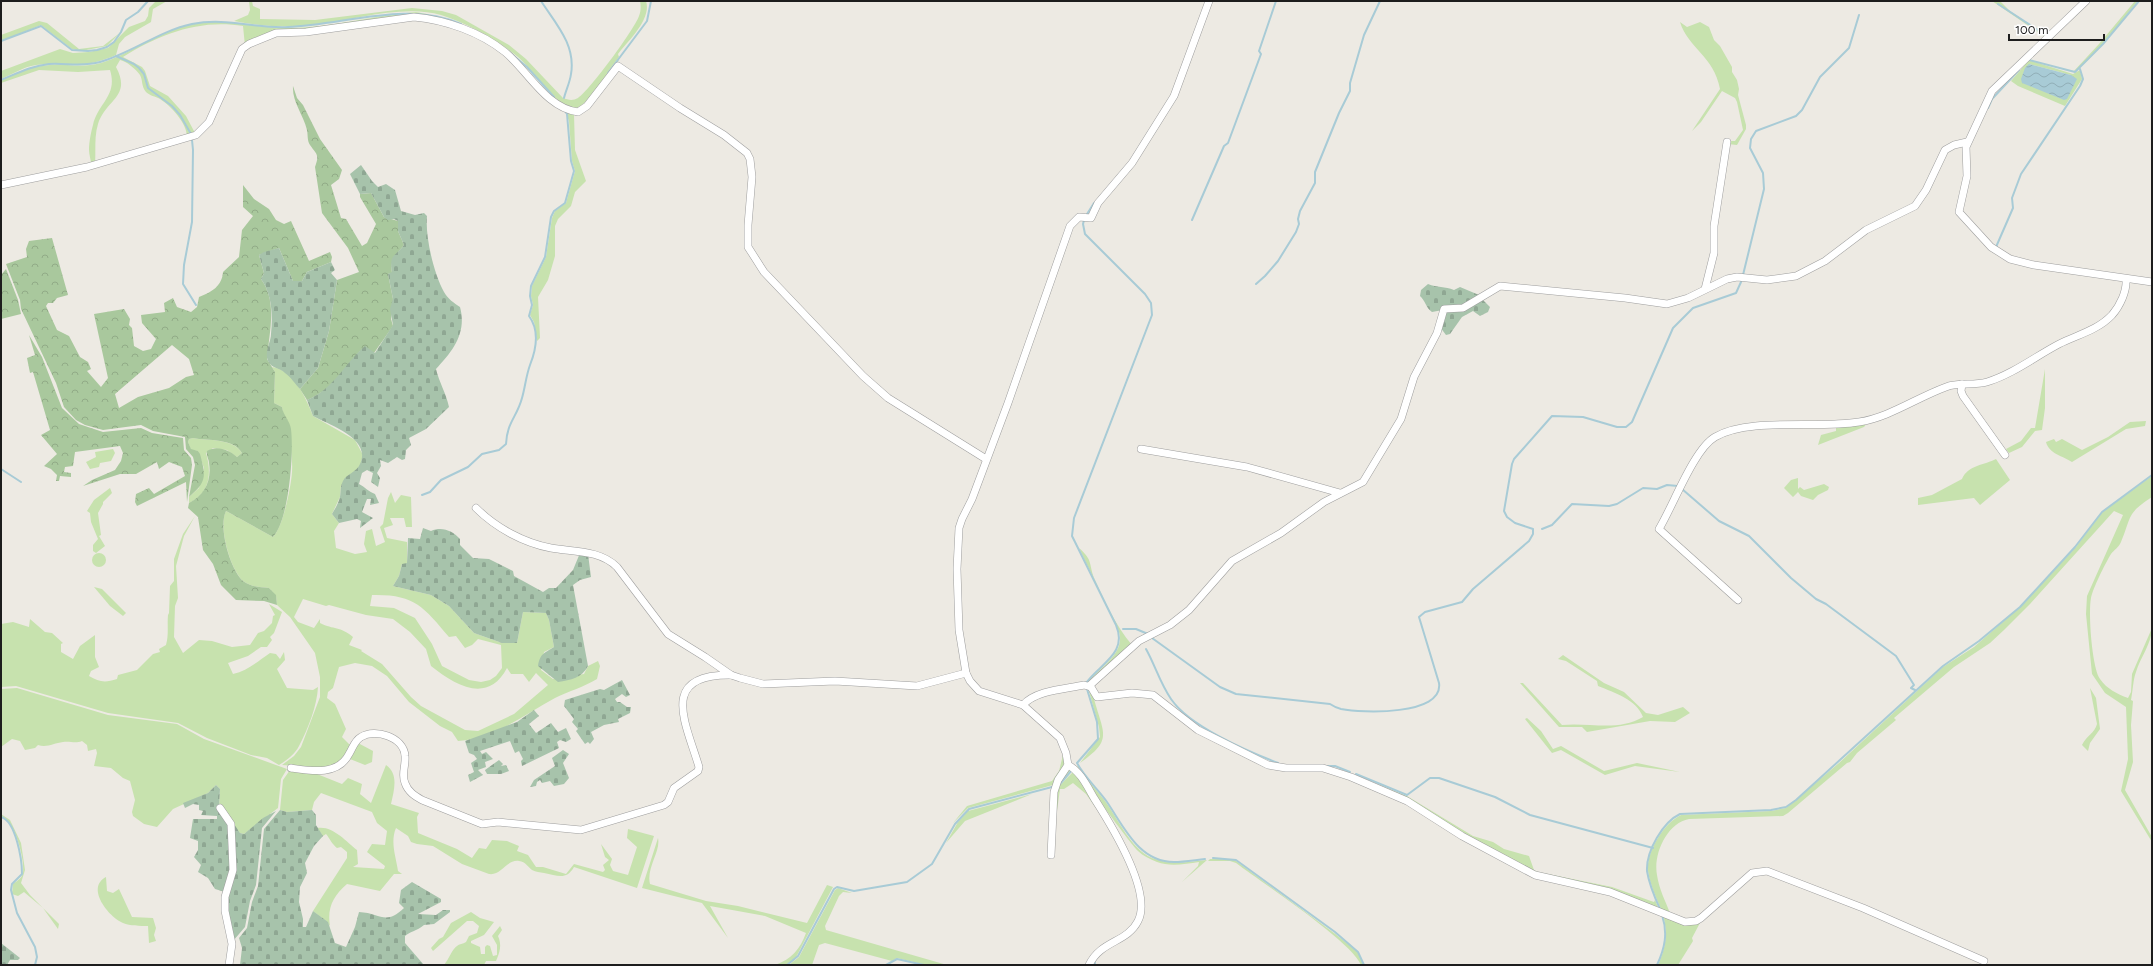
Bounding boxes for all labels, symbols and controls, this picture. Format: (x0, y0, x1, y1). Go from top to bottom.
scale bar (2009, 16, 2104, 42)
text: 100 m (2015, 23, 2049, 37)

